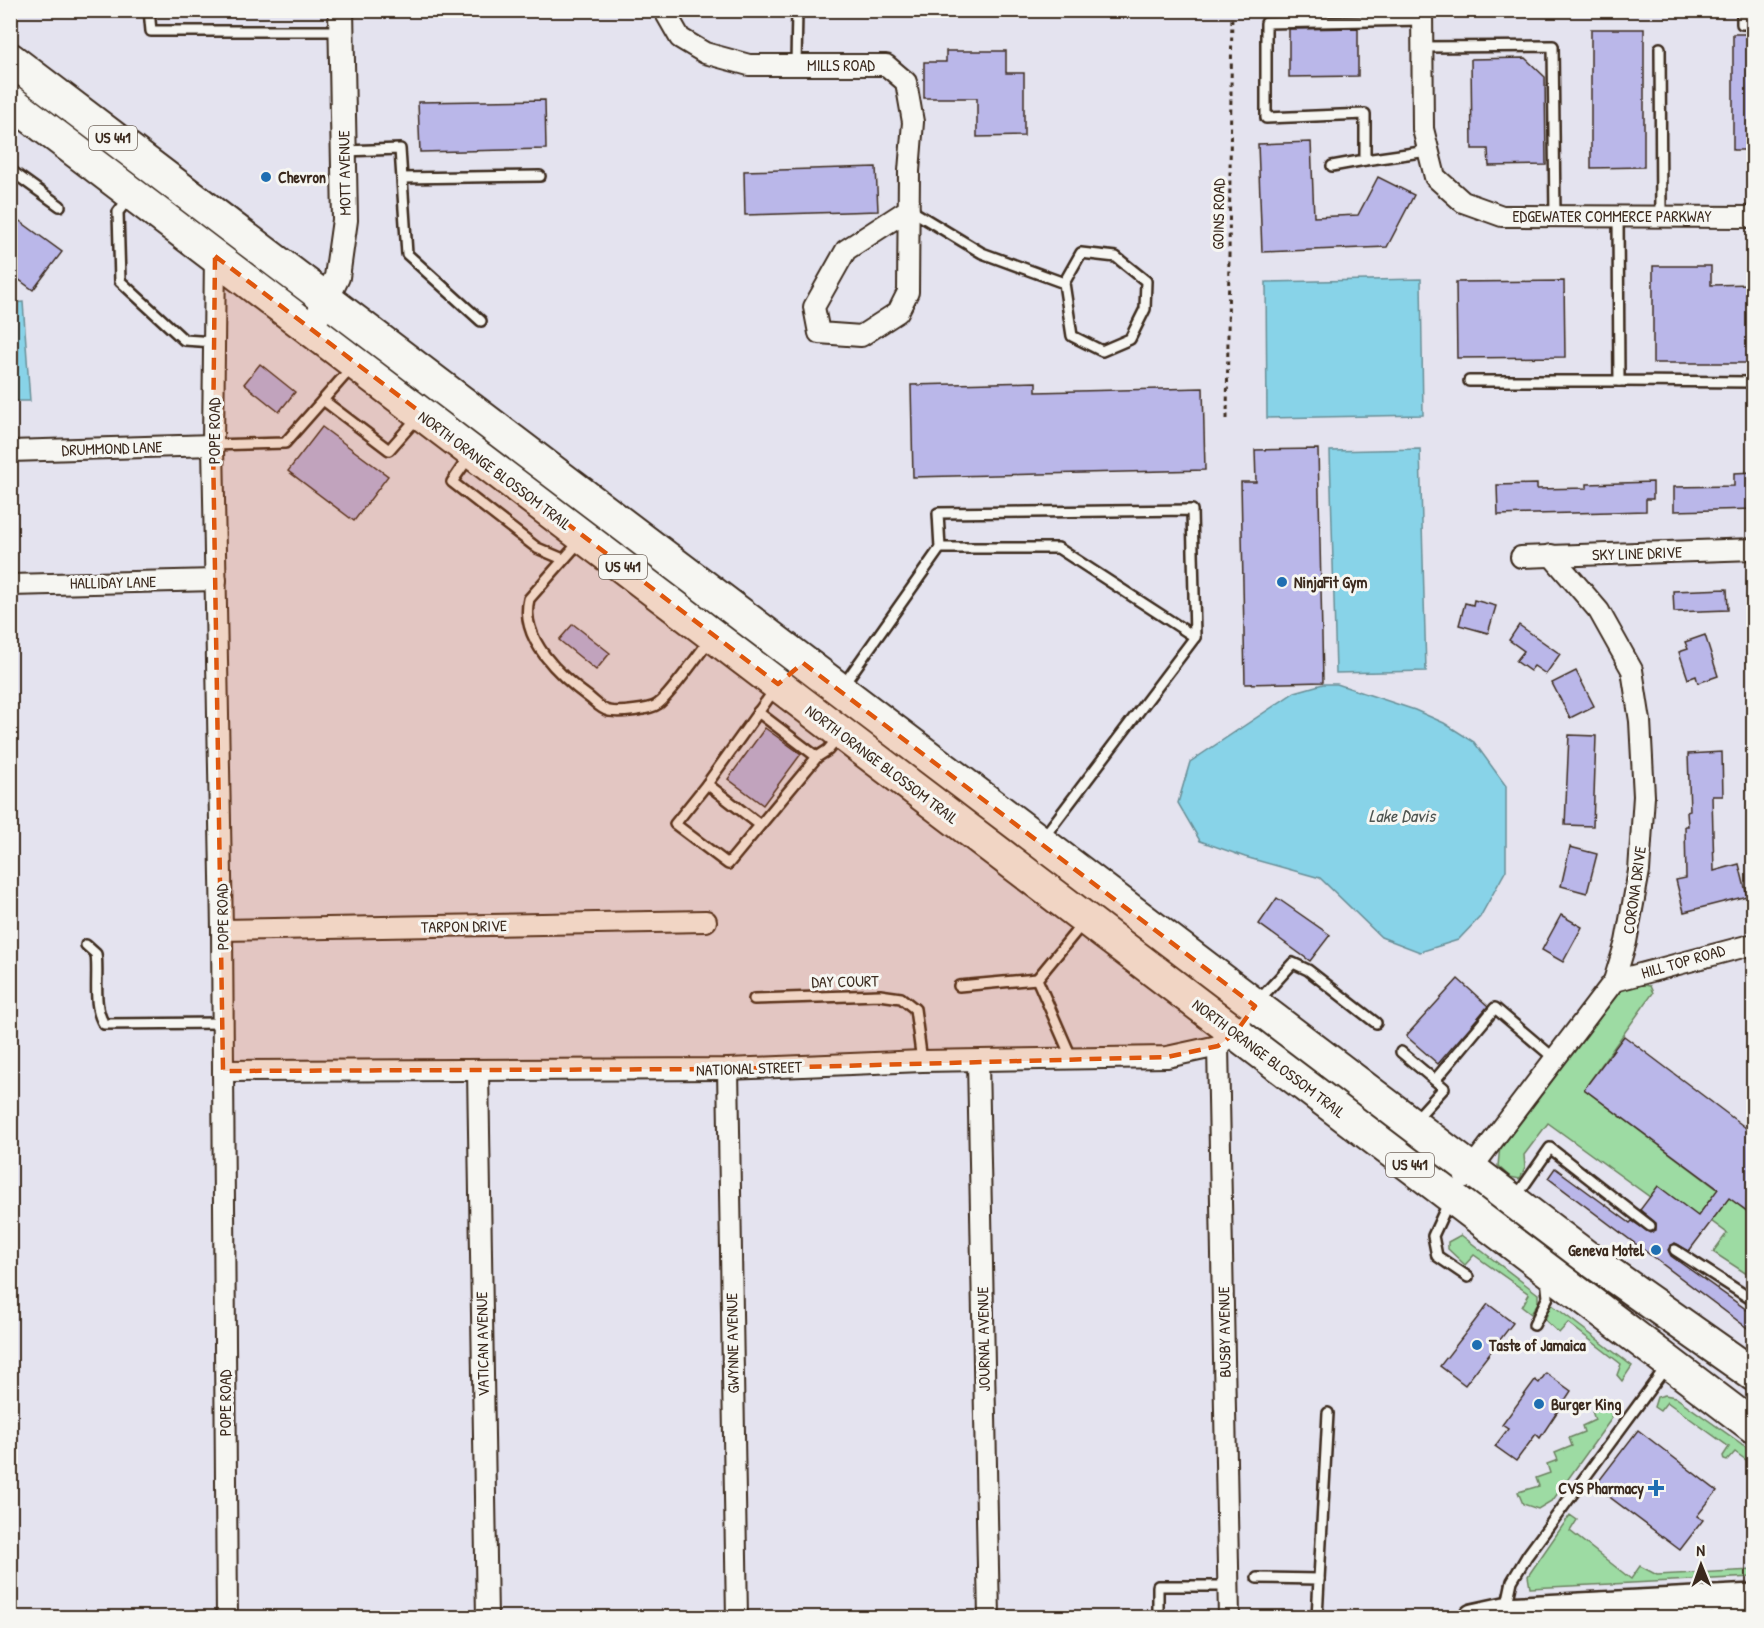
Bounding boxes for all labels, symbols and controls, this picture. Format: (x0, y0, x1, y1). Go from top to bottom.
street label: MILLS ROAD (807, 54, 875, 76)
road number: US 441 (89, 126, 137, 150)
street label: MOTT AVENUE (332, 130, 356, 216)
place label: Chevron (278, 166, 326, 188)
marker: Chevron (259, 170, 273, 184)
street label: GOINS ROAD (1206, 178, 1230, 250)
street label: EDGEWATER COMMERCE PARKWAY (1512, 205, 1712, 227)
street label: POPE ROAD (203, 397, 225, 464)
street label: NORTH ORANGE BLOSSOM TRAIL (414, 405, 576, 535)
street label: DRUMMOND LANE (61, 435, 163, 461)
street label: SKY LINE DRIVE (1592, 540, 1682, 566)
road number: US 441 (599, 555, 647, 579)
street label: HALLIDAY LANE (70, 570, 156, 594)
place label: NinjaFit Gym (1294, 571, 1368, 594)
marker: NinjaFit Gym (1275, 575, 1289, 589)
street label: NORTH ORANGE BLOSSOM TRAIL (801, 699, 963, 829)
water label: Lake Davis (1369, 803, 1437, 828)
street label: CORONA DRIVE (1617, 845, 1651, 935)
street label: POPE ROAD (210, 883, 234, 950)
street label: TARPON DRIVE (421, 914, 507, 938)
street label: HILL TOP ROAD (1639, 938, 1728, 983)
street label: DAY COURT (811, 969, 879, 993)
street label: NORTH ORANGE BLOSSOM TRAIL (1188, 993, 1350, 1123)
street label: NATIONAL STREET (696, 1055, 803, 1081)
road number: US 441 (1386, 1153, 1434, 1177)
place label: Geneva Motel (1568, 1239, 1645, 1261)
marker: Geneva Motel (1649, 1243, 1663, 1257)
street label: JOURNAL AVENUE (971, 1286, 995, 1392)
street label: BUSBY AVENUE (1212, 1286, 1236, 1378)
street label: VATICAN AVENUE (470, 1291, 494, 1397)
street label: GWYNNE AVENUE (720, 1292, 744, 1394)
place label: Taste of Jamaica (1488, 1334, 1586, 1356)
marker: Taste of Jamaica (1470, 1338, 1484, 1352)
street label: POPE ROAD (214, 1369, 236, 1436)
place label: Burger King (1551, 1393, 1621, 1416)
marker: Burger King (1532, 1397, 1546, 1411)
place label: CVS Pharmacy (1558, 1477, 1644, 1500)
marker: CVS Pharmacy (1649, 1481, 1663, 1495)
north arrow (1671, 1535, 1731, 1595)
text: N (1696, 1539, 1706, 1561)

